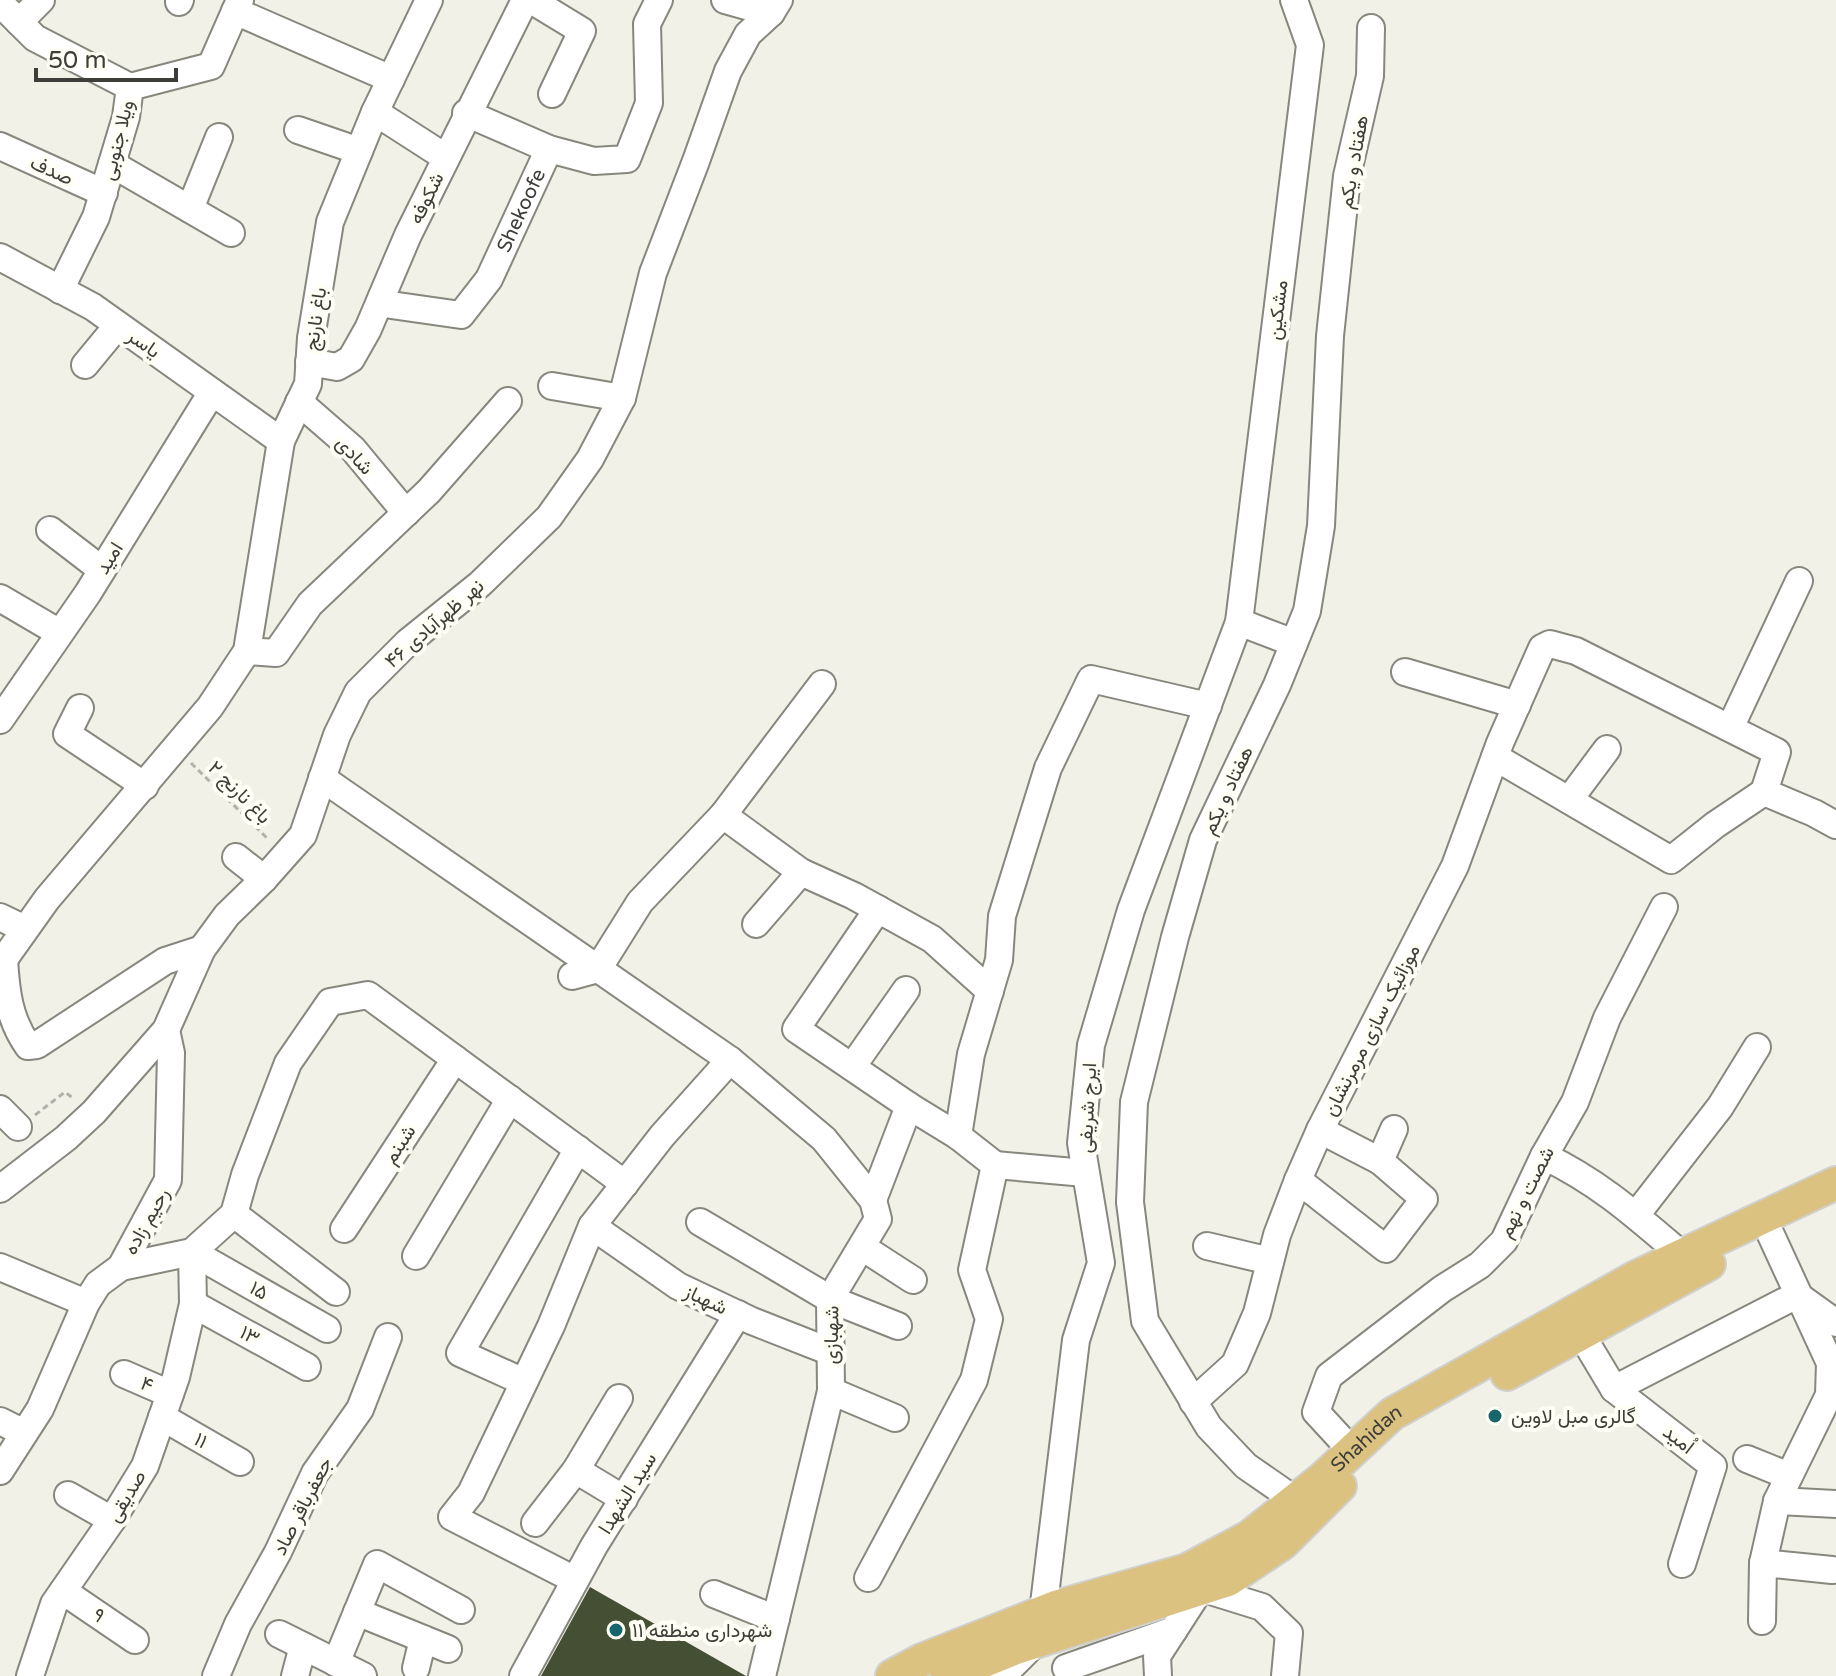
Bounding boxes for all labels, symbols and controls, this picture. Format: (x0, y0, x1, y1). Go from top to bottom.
scale bar (36, 32, 176, 82)
text: 50 m (48, 46, 106, 75)
street label: ویلا جنوبی (96, 97, 140, 183)
street label: هفتاد و یکم (1334, 113, 1374, 211)
street label: صدف (26, 151, 77, 191)
street label: Shekoofe (492, 165, 551, 256)
street label: شکوفه (404, 169, 450, 228)
street label: مشکین (1262, 279, 1294, 341)
street label: باغ نارنج (300, 286, 333, 352)
street label: یاسر (121, 323, 165, 364)
street label: شادی (330, 431, 378, 480)
street label: امید (91, 538, 129, 579)
street label: نهر ظهرآبادی ۴۶ (380, 574, 489, 673)
street label: هفتاد و یکم (1197, 742, 1259, 838)
street label: باغ نارنج ۲ (202, 756, 276, 830)
street label: موزائیک سازی مرمرنشان (1318, 941, 1426, 1120)
street label: ایرج شریفی (1074, 1062, 1103, 1154)
street label: شبنم (378, 1120, 421, 1169)
street label: شصت و نهم (1494, 1143, 1560, 1242)
street label: رحیم زاده (119, 1184, 175, 1259)
street label: ۱۵ (245, 1276, 272, 1306)
street label: شهباز (679, 1279, 731, 1320)
street label: شهبازی (819, 1305, 845, 1365)
street label: ۱۳ (235, 1321, 264, 1351)
street label: ۴ (136, 1372, 157, 1398)
street label: Shahidan (1326, 1400, 1406, 1478)
place label: گالری مبل لاوین (1511, 1405, 1636, 1429)
marker: گالری مبل لاوین (1486, 1407, 1504, 1425)
street label: اُمید (1658, 1419, 1700, 1459)
street label: ۱۱ (190, 1428, 211, 1454)
street label: سید الشهدا (593, 1448, 662, 1539)
street label: جعفرباقر صاد (268, 1453, 338, 1559)
street label: صدیقی (102, 1466, 152, 1527)
street label: ۹ (88, 1603, 109, 1628)
place label: شهرداری منطقه ۱۱ (632, 1619, 772, 1643)
marker: شهرداری منطقه ۱۱ (607, 1621, 625, 1639)

